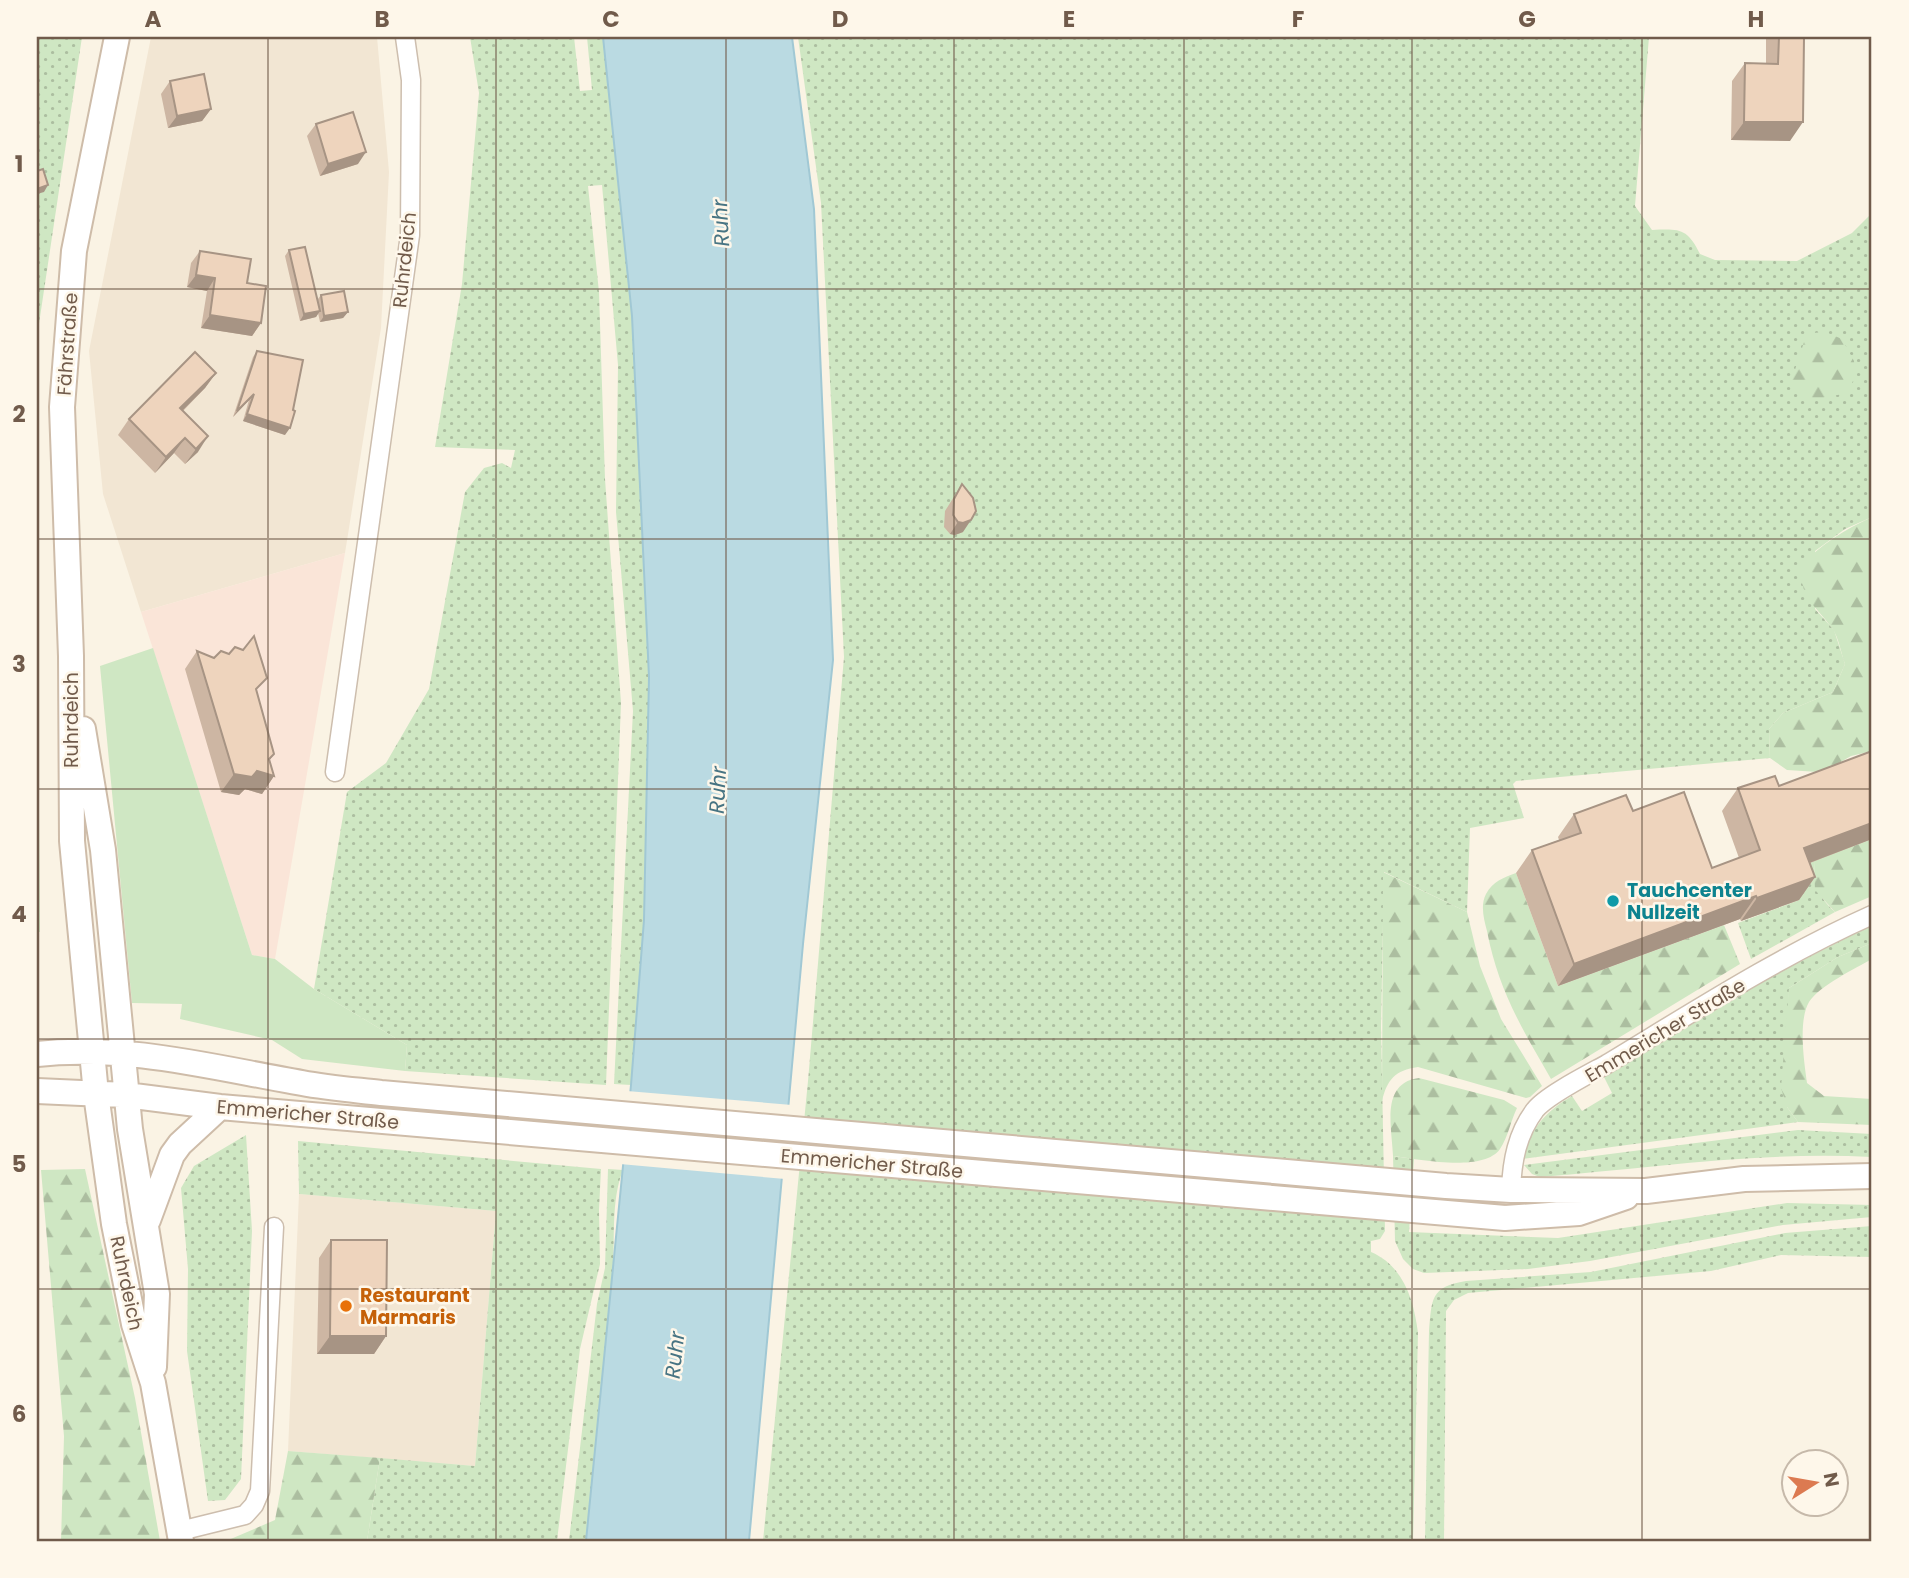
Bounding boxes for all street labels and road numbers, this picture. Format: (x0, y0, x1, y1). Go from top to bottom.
street label: Ruhrdeich (386, 211, 423, 309)
street label: Fährstraße (50, 292, 85, 396)
street label: Ruhrdeich (58, 672, 85, 768)
street label: Emmericher Straße (1580, 972, 1751, 1089)
street label: Emmericher Straße (216, 1093, 400, 1136)
street label: Emmericher Straße (780, 1142, 964, 1185)
street label: Ruhrdeich (103, 1233, 150, 1333)

